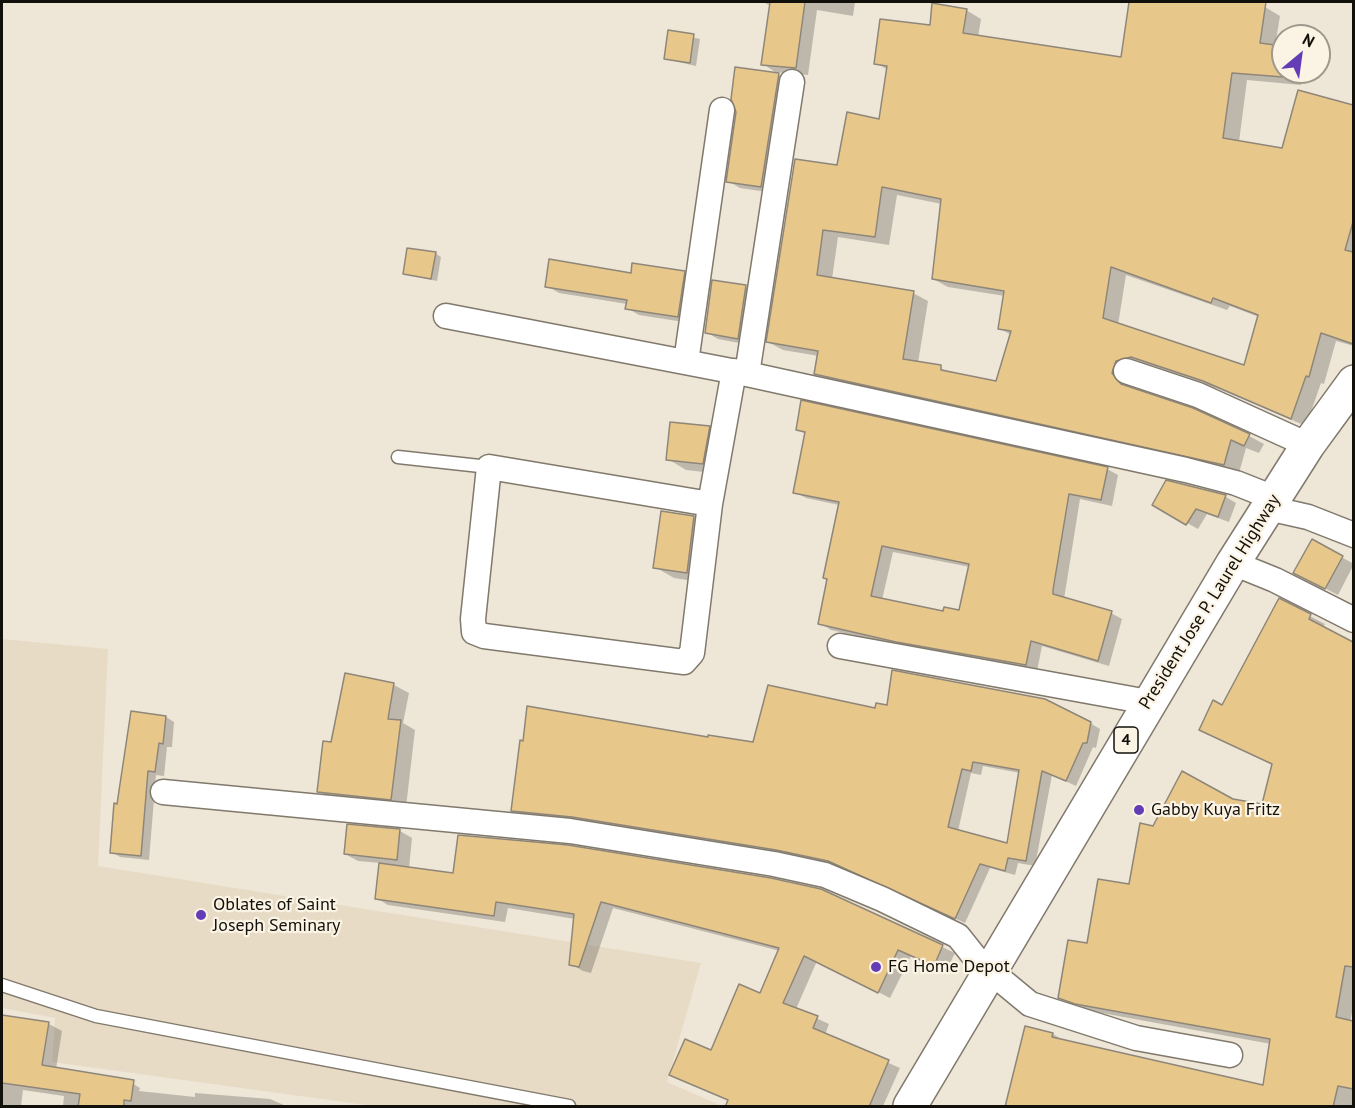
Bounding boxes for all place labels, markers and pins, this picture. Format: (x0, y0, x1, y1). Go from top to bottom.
place label: Gabby Kuya Fritz (1151, 799, 1280, 821)
marker: Gabby Kuya Fritz (1132, 803, 1146, 817)
place label: Oblates of Saint Joseph Seminary (213, 894, 340, 936)
marker: Oblates of Saint Joseph Seminary (194, 908, 208, 922)
place label: FG Home Depot (888, 956, 1010, 978)
marker: FG Home Depot (869, 960, 883, 974)

